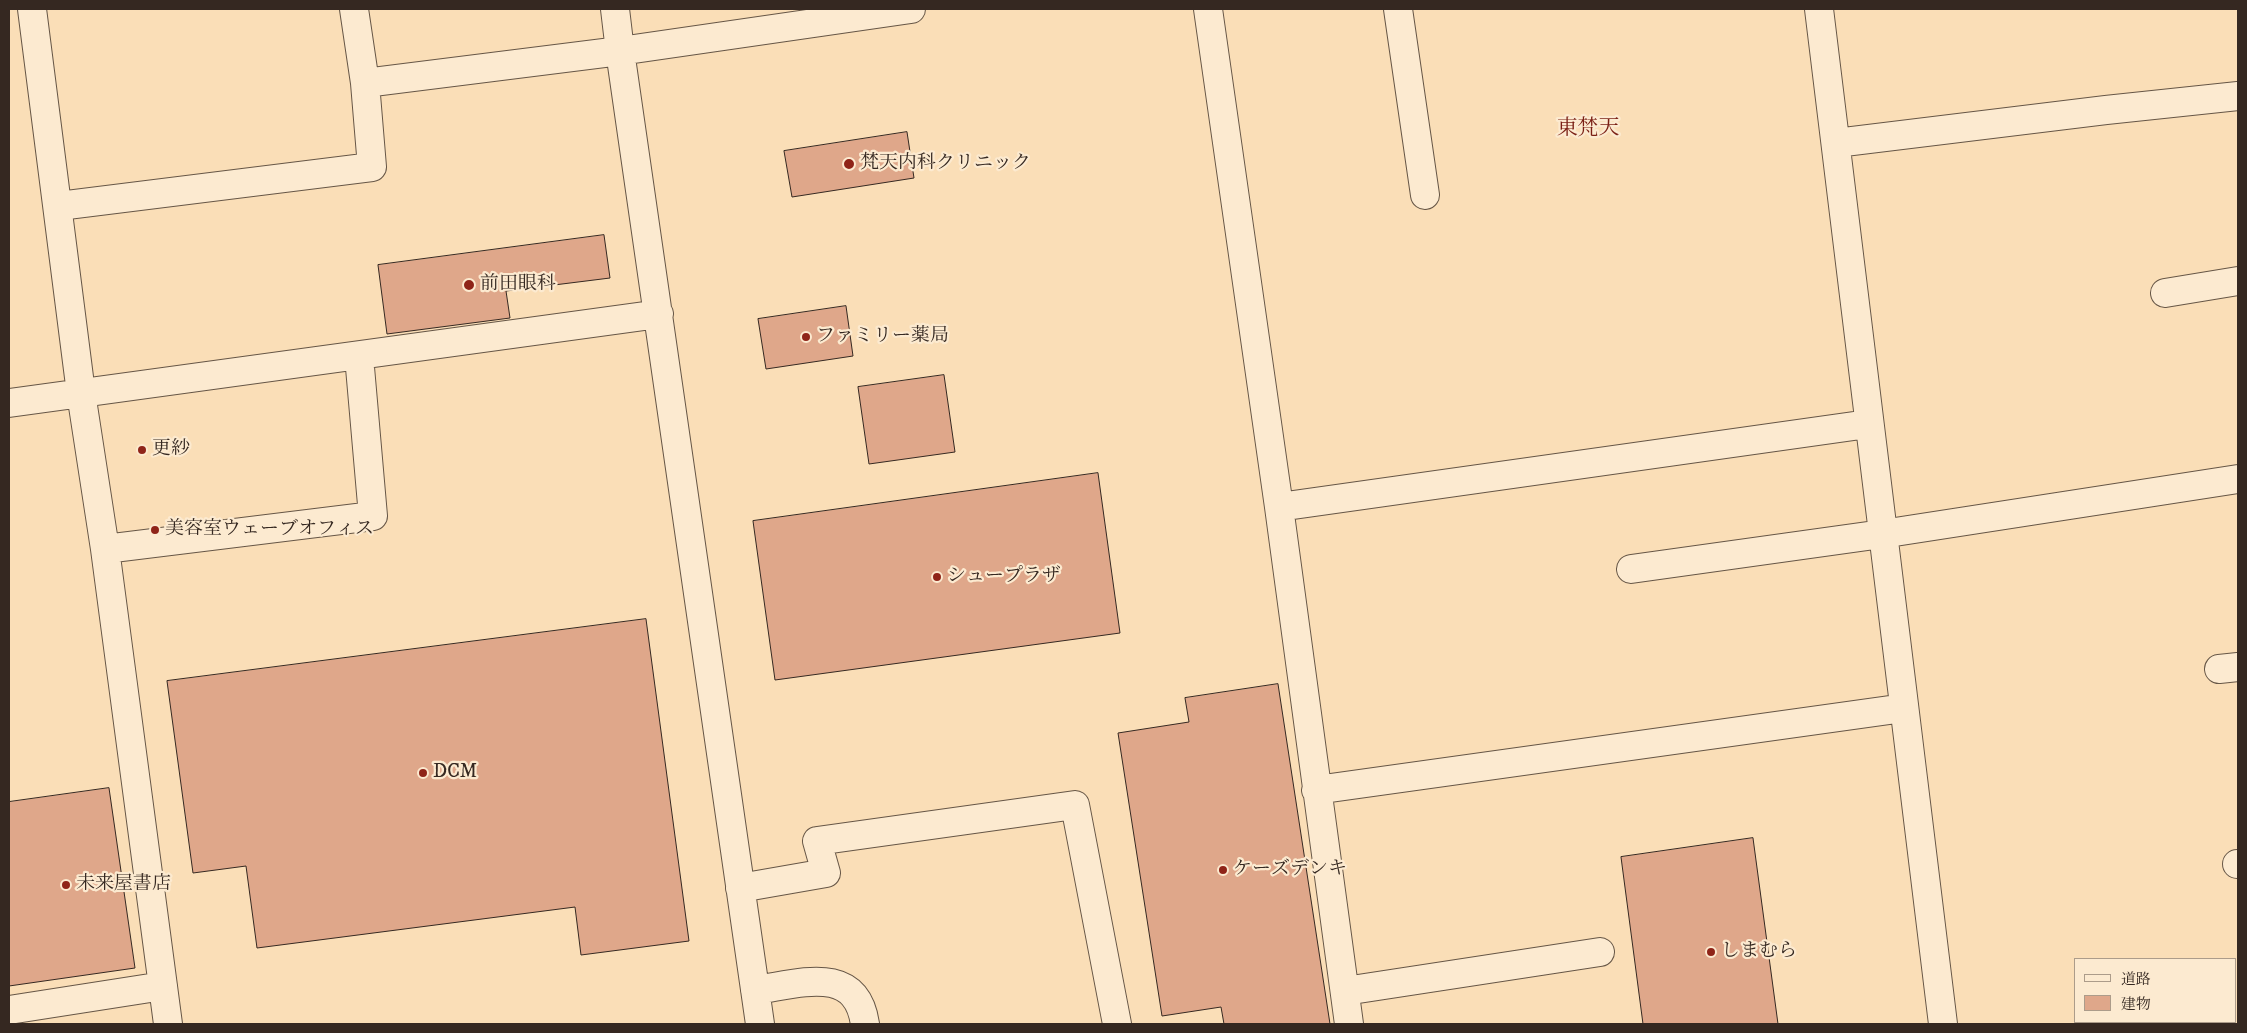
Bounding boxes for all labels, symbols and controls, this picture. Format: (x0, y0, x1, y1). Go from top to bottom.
district label: 東梵天 (1557, 117, 1619, 143)
place label: 梵天内科クリニック (860, 153, 1031, 175)
marker: 梵天内科クリニック (842, 157, 856, 171)
place label: 前田眼科 (480, 274, 556, 296)
marker: 前田眼科 (462, 278, 476, 292)
place label: ファミリー薬局 (816, 326, 949, 348)
marker: ファミリー薬局 (800, 331, 812, 343)
place label: 更紗 (152, 439, 190, 461)
marker: 更紗 (136, 444, 148, 456)
place label: 美容室ウェーブオフィス (165, 519, 374, 541)
marker: 美容室ウェーブオフィス (149, 524, 161, 536)
place label: シュープラザ (947, 566, 1061, 588)
marker: シュープラザ (931, 571, 943, 583)
place label: DCM (433, 762, 477, 784)
marker: DCM (417, 767, 429, 779)
place label: ケーズデンキ (1233, 859, 1347, 881)
marker: ケーズデンキ (1217, 864, 1229, 876)
place label: 未来屋書店 (76, 874, 171, 896)
marker: 未来屋書店 (60, 879, 72, 891)
place label: しまむら (1721, 941, 1797, 963)
marker: しまむら (1705, 946, 1717, 958)
legend (2074, 958, 2237, 1023)
text: 道路 (2121, 970, 2151, 989)
text: 建物 (2121, 995, 2151, 1014)

